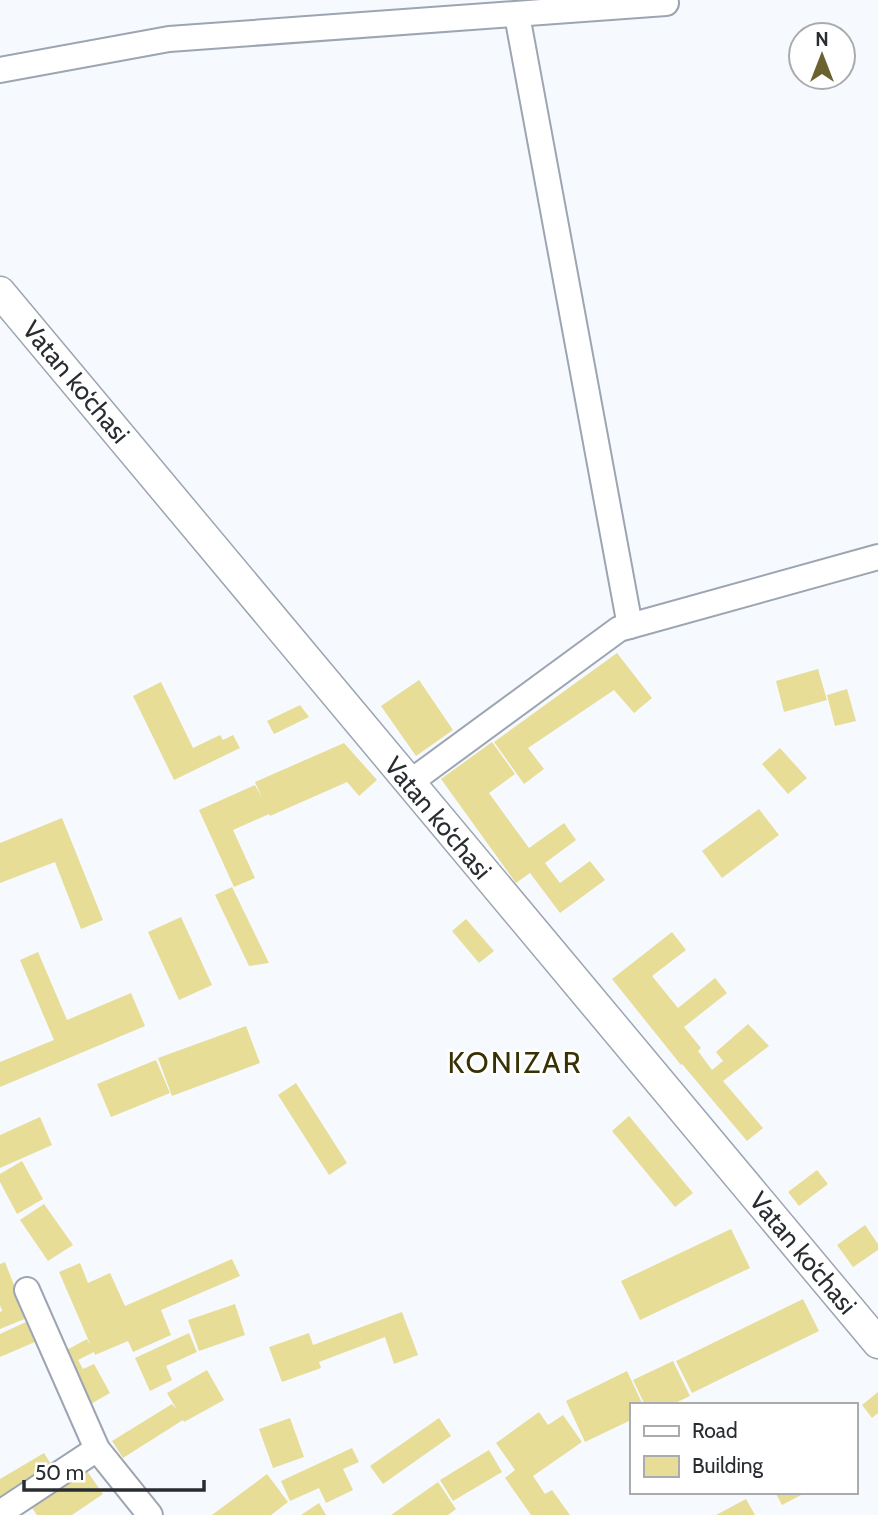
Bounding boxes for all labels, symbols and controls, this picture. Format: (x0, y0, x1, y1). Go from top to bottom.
north arrow (787, 21, 857, 91)
text: N (815, 28, 829, 51)
street label: Vatan ko‘chasi (16, 314, 136, 450)
street label: Vatan ko‘chasi (378, 750, 498, 886)
district label: KONIZAR (447, 1044, 583, 1081)
street label: Vatan ko‘chasi (743, 1185, 863, 1321)
legend (630, 1403, 857, 1494)
text: Road (692, 1418, 738, 1443)
scale bar (24, 1448, 205, 1492)
text: Building (692, 1453, 764, 1478)
text: 50 m (35, 1460, 84, 1485)

